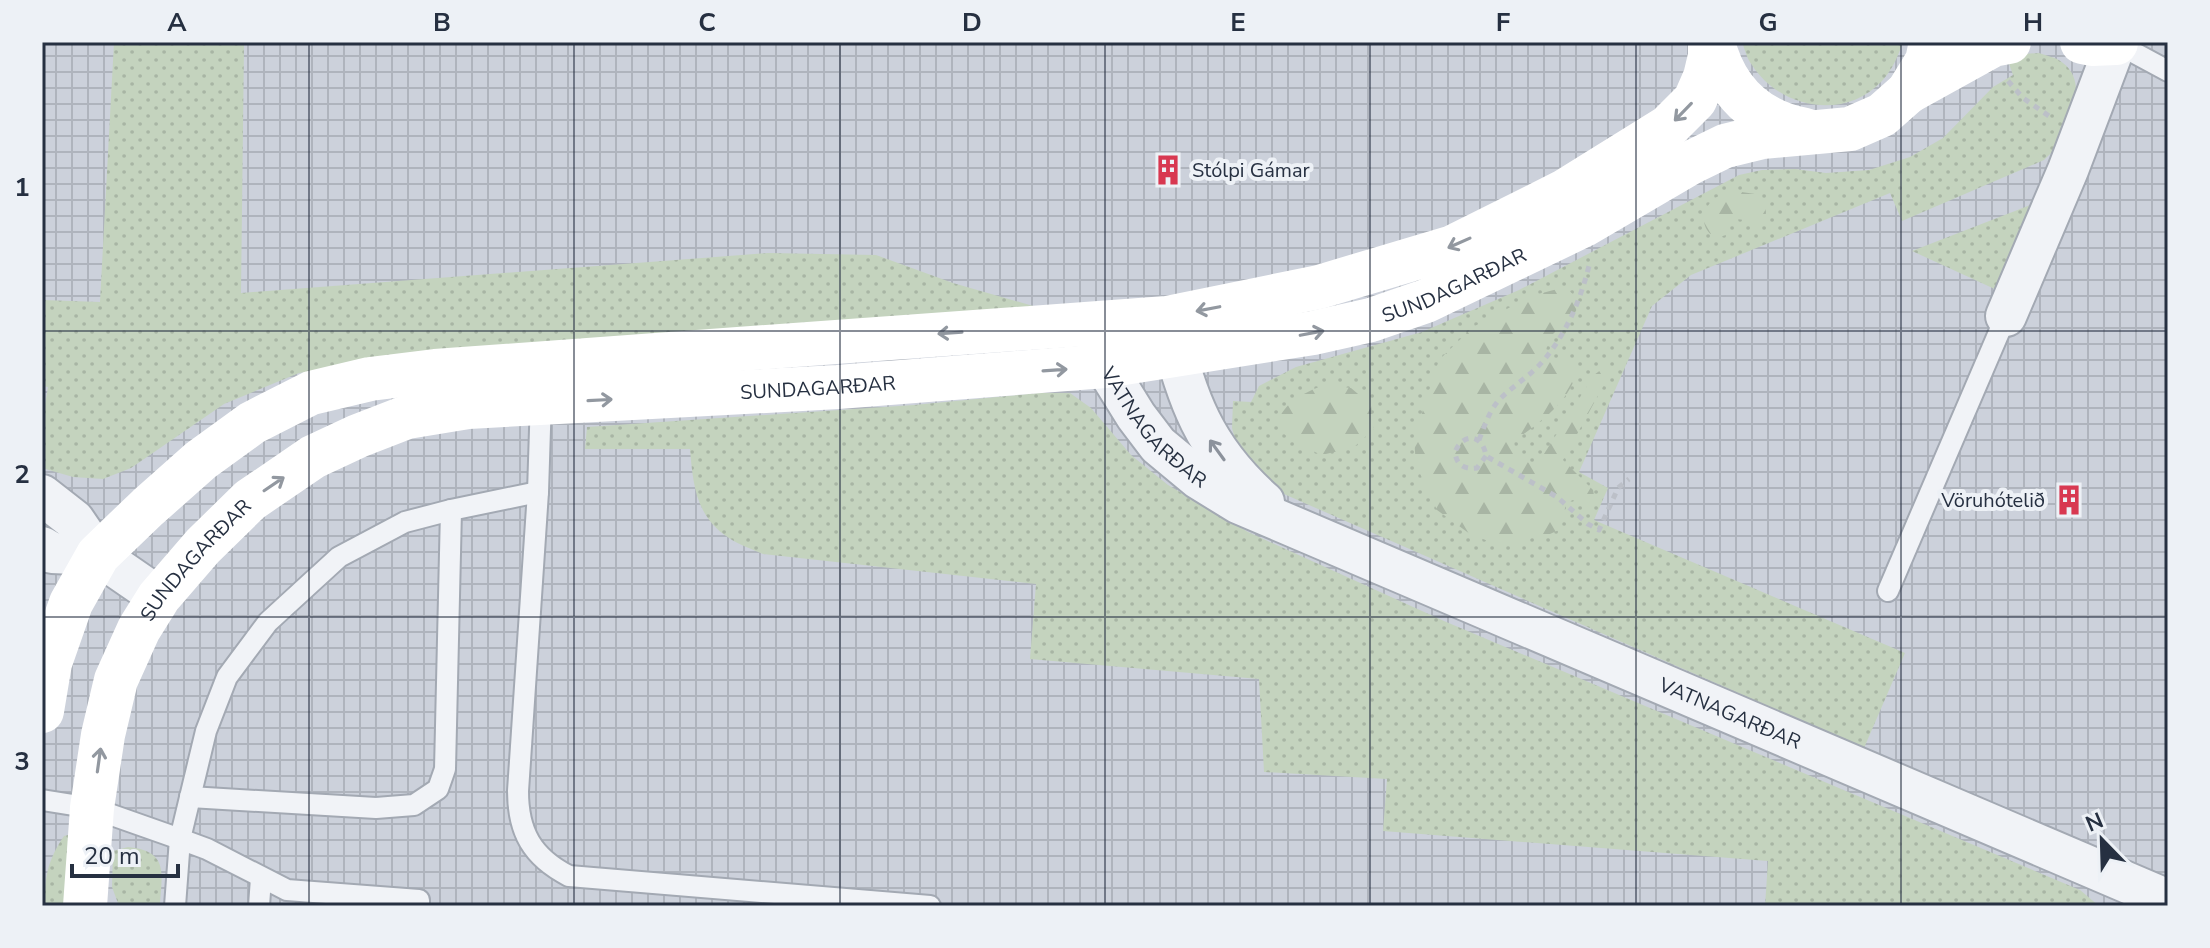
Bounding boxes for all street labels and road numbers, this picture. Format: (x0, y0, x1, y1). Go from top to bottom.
street label: SUNDAGARÐAR (1378, 241, 1531, 329)
street label: VATNAGARÐAR (1095, 361, 1212, 494)
street label: SUNDAGARÐAR (739, 369, 897, 406)
street label: SUNDAGARÐAR (134, 493, 257, 626)
street label: VATNAGARÐAR (1654, 670, 1805, 755)

